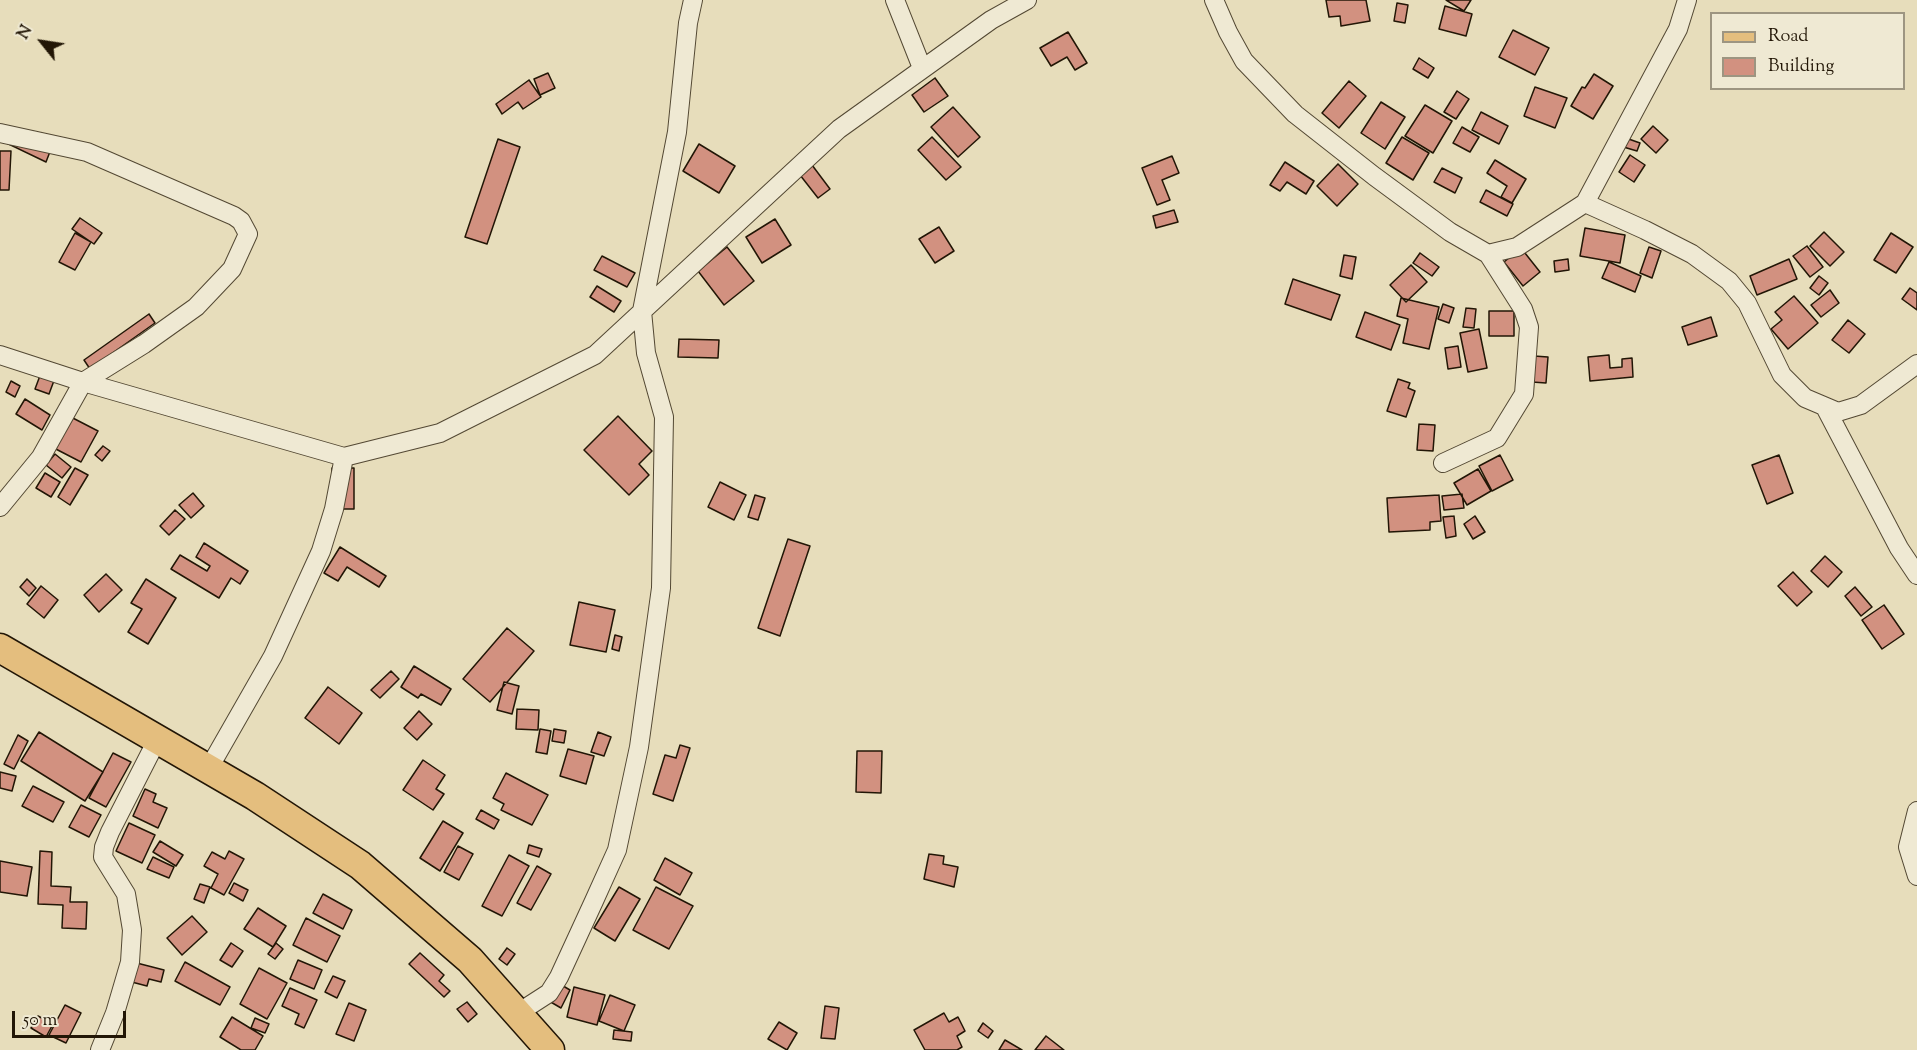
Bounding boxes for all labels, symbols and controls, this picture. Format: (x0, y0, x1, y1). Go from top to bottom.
north arrow (12, 12, 72, 72)
legend (1710, 12, 1905, 90)
text: N (13, 21, 39, 44)
text: Road (1768, 24, 1808, 50)
text: Building (1768, 54, 1834, 80)
scale bar (15, 999, 129, 1037)
text: 50 m (23, 1008, 57, 1034)

